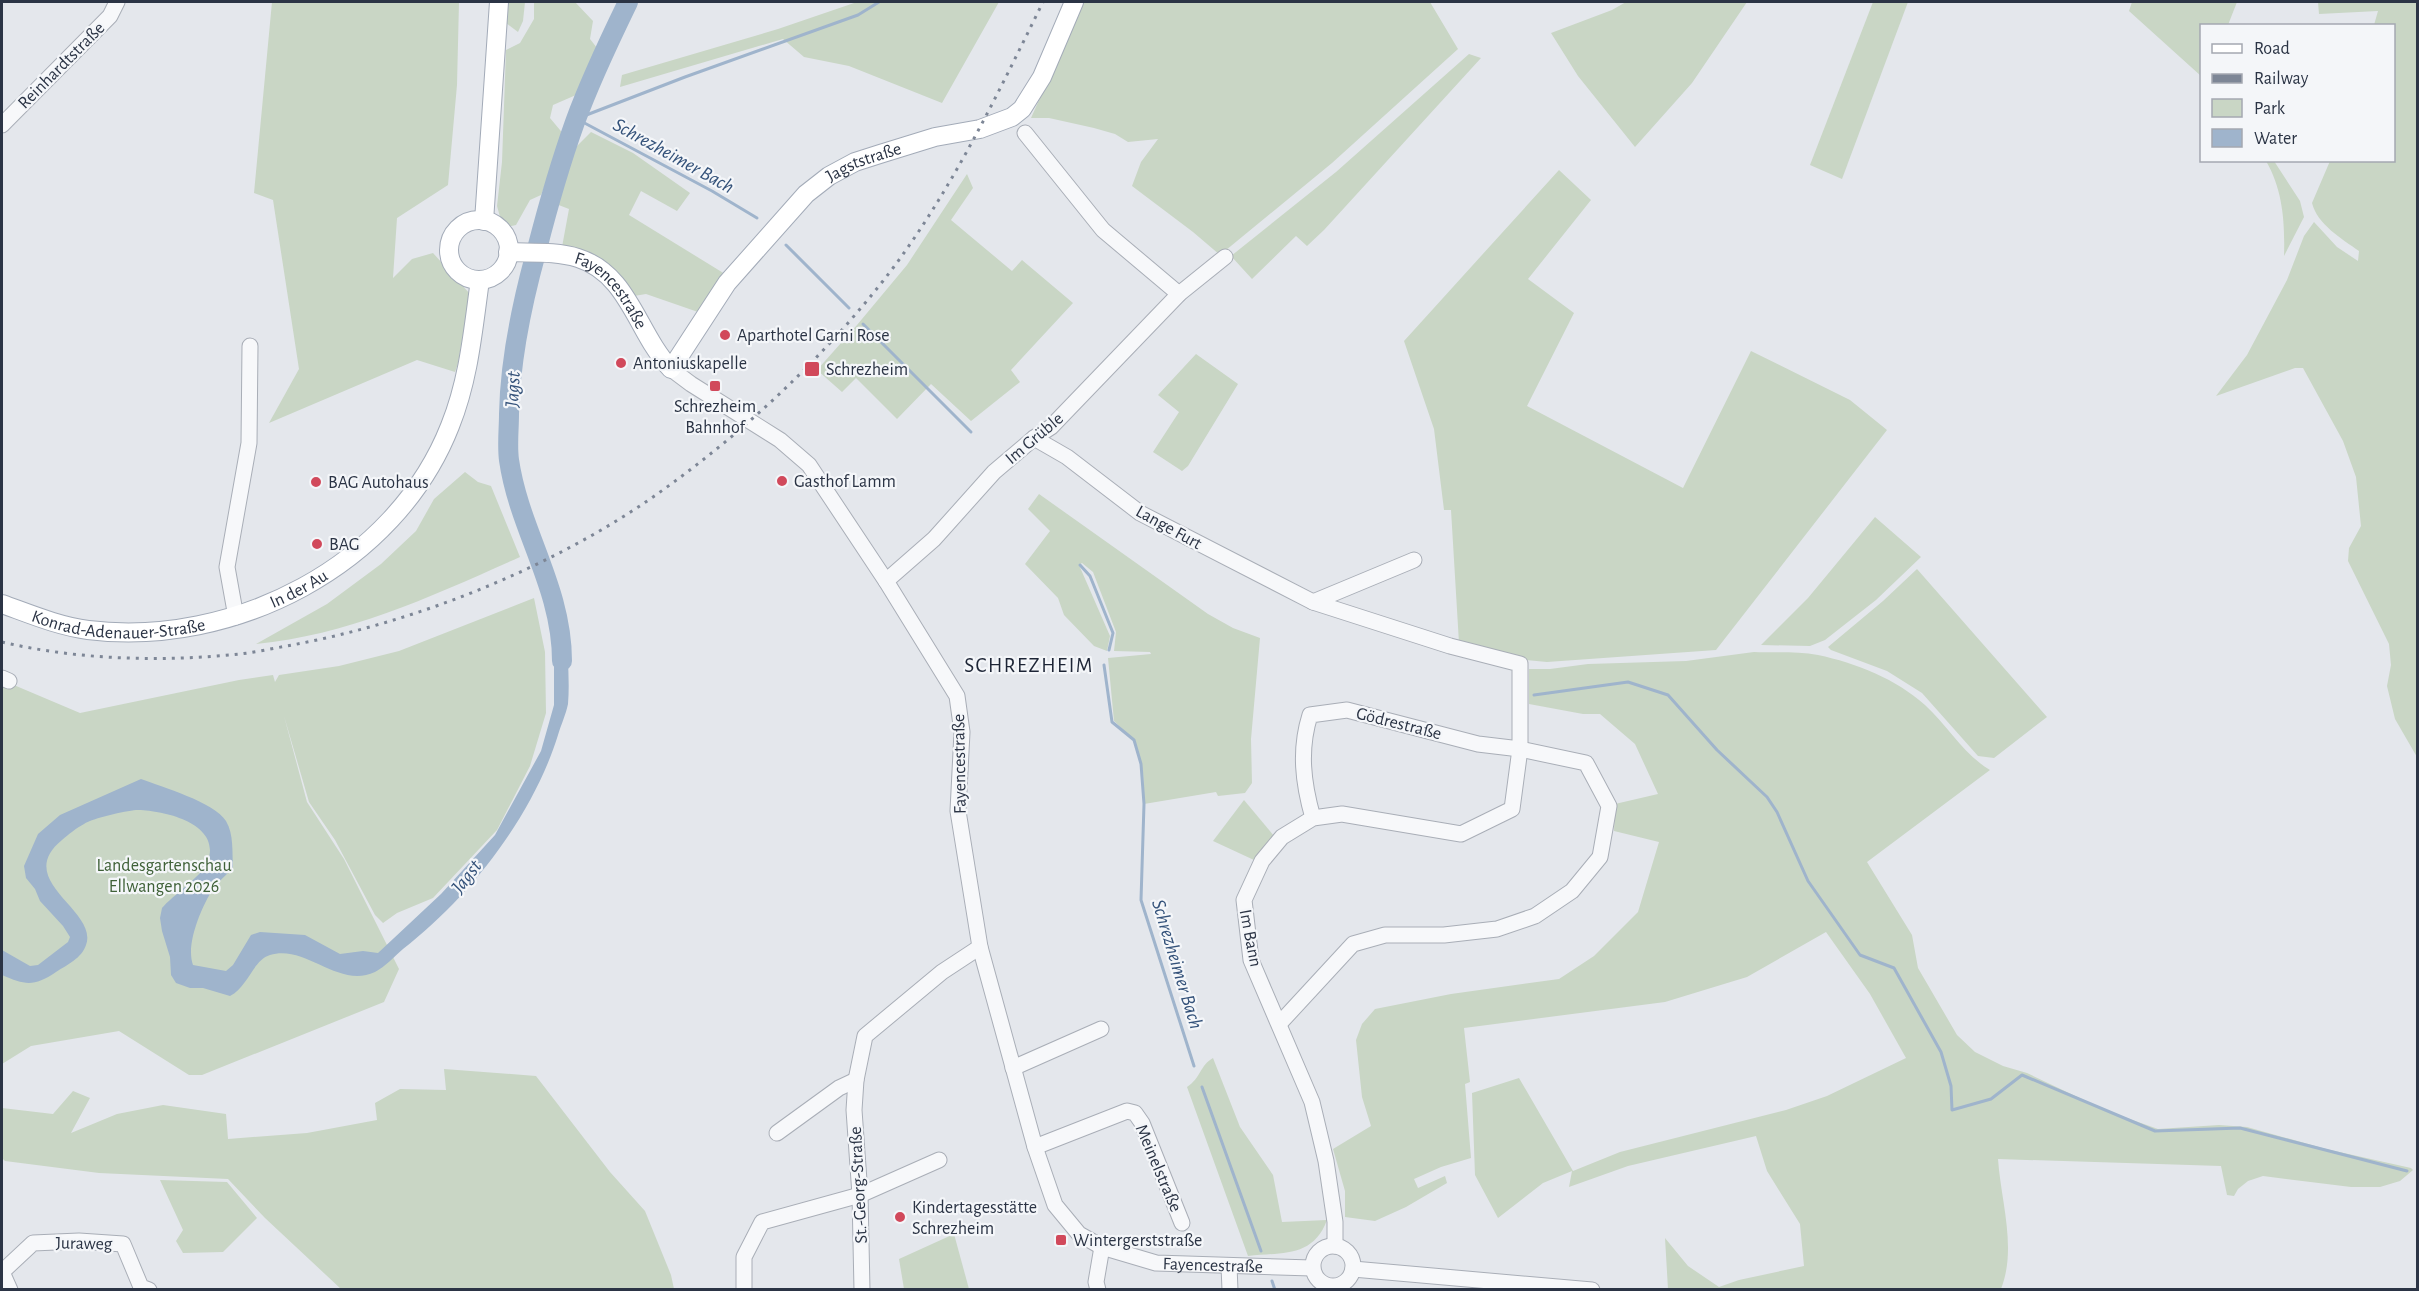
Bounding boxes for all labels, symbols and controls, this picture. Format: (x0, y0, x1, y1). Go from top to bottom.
street label: Reinhardtstraße (15, 19, 108, 112)
legend (2200, 24, 2395, 162)
text: Road (2254, 40, 2290, 58)
text: Railway (2254, 70, 2309, 88)
text: Park (2254, 100, 2286, 118)
water label: Schrezheimer Bach (610, 115, 737, 197)
text: Water (2254, 130, 2297, 148)
street label: Jagststraße (823, 140, 904, 186)
street label: Fayencestraße (572, 250, 650, 332)
place label: Aparthotel Garni Rose (737, 327, 890, 345)
marker: Aparthotel Garni Rose (718, 328, 732, 342)
place label: Antoniuskapelle (633, 355, 747, 373)
marker: Antoniuskapelle (614, 356, 628, 370)
marker: Schrezheim (803, 360, 821, 378)
place label: Schrezheim (826, 361, 908, 379)
water label: Jagst (502, 370, 524, 409)
marker: Schrezheim Bahnhof (708, 379, 722, 393)
place label: Schrezheim Bahnhof (674, 398, 756, 437)
street label: Im Grüble (1002, 410, 1067, 468)
place label: Gasthof Lamm (794, 473, 896, 491)
place label: BAG Autohaus (328, 474, 429, 492)
marker: Gasthof Lamm (775, 474, 789, 488)
marker: BAG Autohaus (309, 475, 323, 489)
street label: Lange Furt (1132, 502, 1205, 553)
place label: BAG (329, 536, 360, 554)
marker: BAG (310, 537, 324, 551)
street label: In der Au (267, 567, 331, 612)
street label: Konrad-Adenauer-Straße (29, 608, 207, 642)
district label: SCHREZHEIM (964, 655, 1094, 676)
street label: Gödrestraße (1354, 705, 1443, 743)
street label: Fayencestraße (950, 714, 970, 814)
water label: Jagst (447, 856, 486, 898)
park label: Landesgartenschau Ellwangen 2026 (96, 857, 232, 896)
water label: Schrezheimer Bach (1148, 897, 1206, 1032)
street label: Im Bann (1236, 908, 1264, 968)
street label: Meinelstraße (1132, 1122, 1185, 1215)
street label: St.-Georg-Straße (847, 1126, 871, 1244)
place label: Kindertagesstätte Schrezheim (912, 1199, 1037, 1238)
marker: Kindertagesstätte Schrezheim (893, 1210, 907, 1224)
place label: Wintergerststraße (1073, 1232, 1202, 1250)
marker: Wintergerststraße (1054, 1233, 1068, 1247)
street label: Juraweg (55, 1235, 113, 1253)
street label: Fayencestraße (1162, 1255, 1263, 1276)

